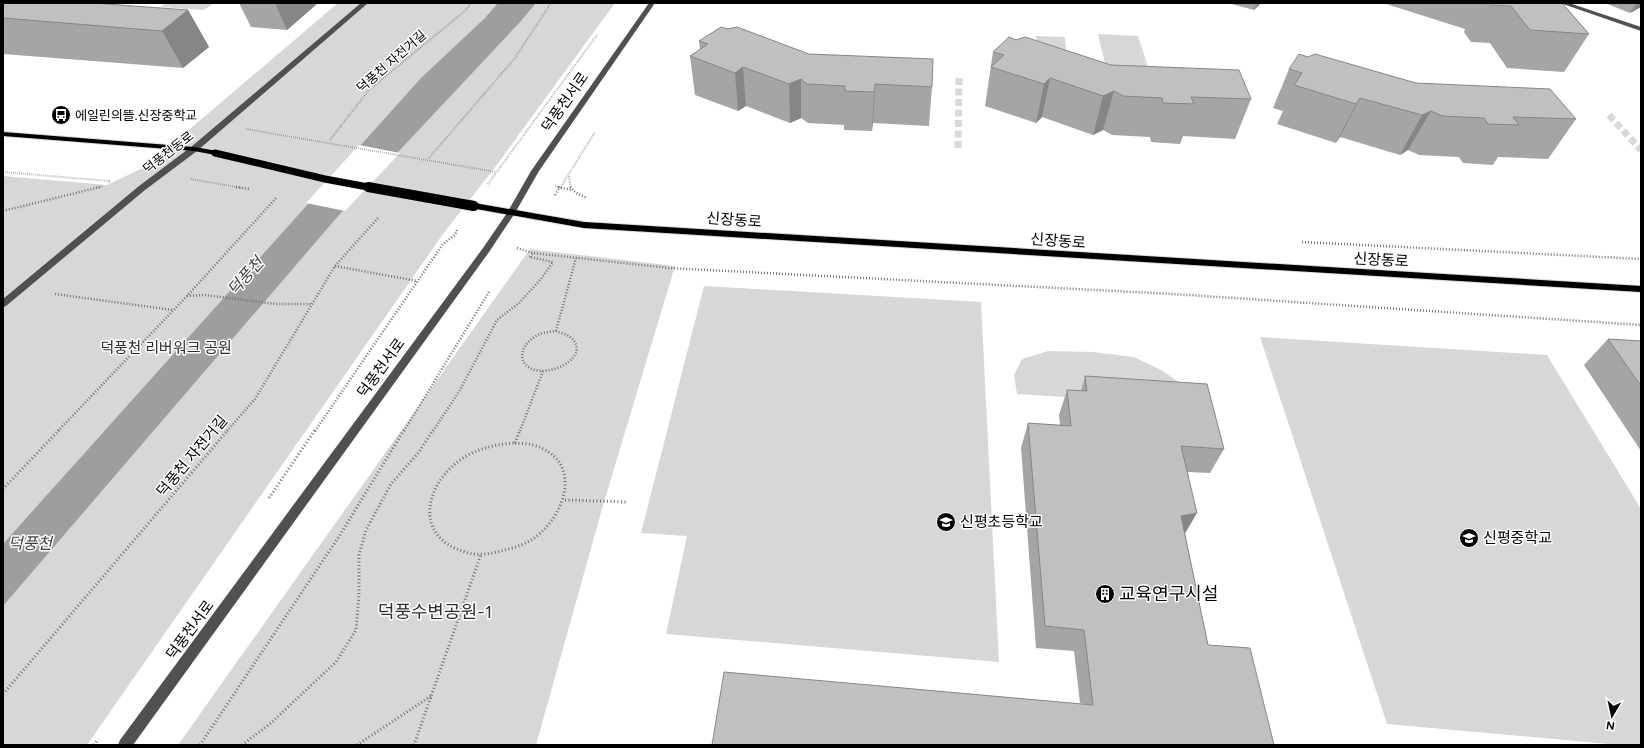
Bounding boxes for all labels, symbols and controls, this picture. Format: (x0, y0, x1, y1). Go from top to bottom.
street label: 덕풍천 자전거길 (354, 27, 429, 96)
street label: 덕풍천서로 (538, 69, 592, 135)
bus stop icon: 에일린의뜰.신장중학교 (50, 104, 72, 126)
place label: 에일린의뜰.신장중학교 (75, 108, 197, 123)
street label: 덕풍천동로 (140, 128, 197, 177)
street label: 신장동로 (706, 209, 762, 231)
street label: 신장동로 (1030, 230, 1086, 252)
street label: 신장동로 (1353, 250, 1409, 270)
water label: 덕풍천 (224, 252, 269, 299)
street label: 덕풍천서로 (353, 335, 409, 401)
park label: 덕풍천 리버워크 공원 (100, 339, 232, 357)
street label: 덕풍천 자전거길 (153, 412, 231, 500)
school or university icon: 신평초등학교 (935, 511, 957, 533)
place label: 신평초등학교 (960, 513, 1043, 531)
school or university icon: 신평중학교 (1458, 527, 1480, 549)
place label: 신평중학교 (1483, 529, 1552, 547)
water label: 덕풍천 (8, 534, 54, 553)
building icon: 교육연구시설 (1094, 583, 1116, 605)
place label: 교육연구시설 (1119, 583, 1218, 605)
street label: 덕풍천서로 (162, 597, 218, 663)
park label: 덕풍수변공원-1 (378, 601, 492, 623)
north arrow (1592, 696, 1632, 736)
text: N (1605, 718, 1616, 732)

